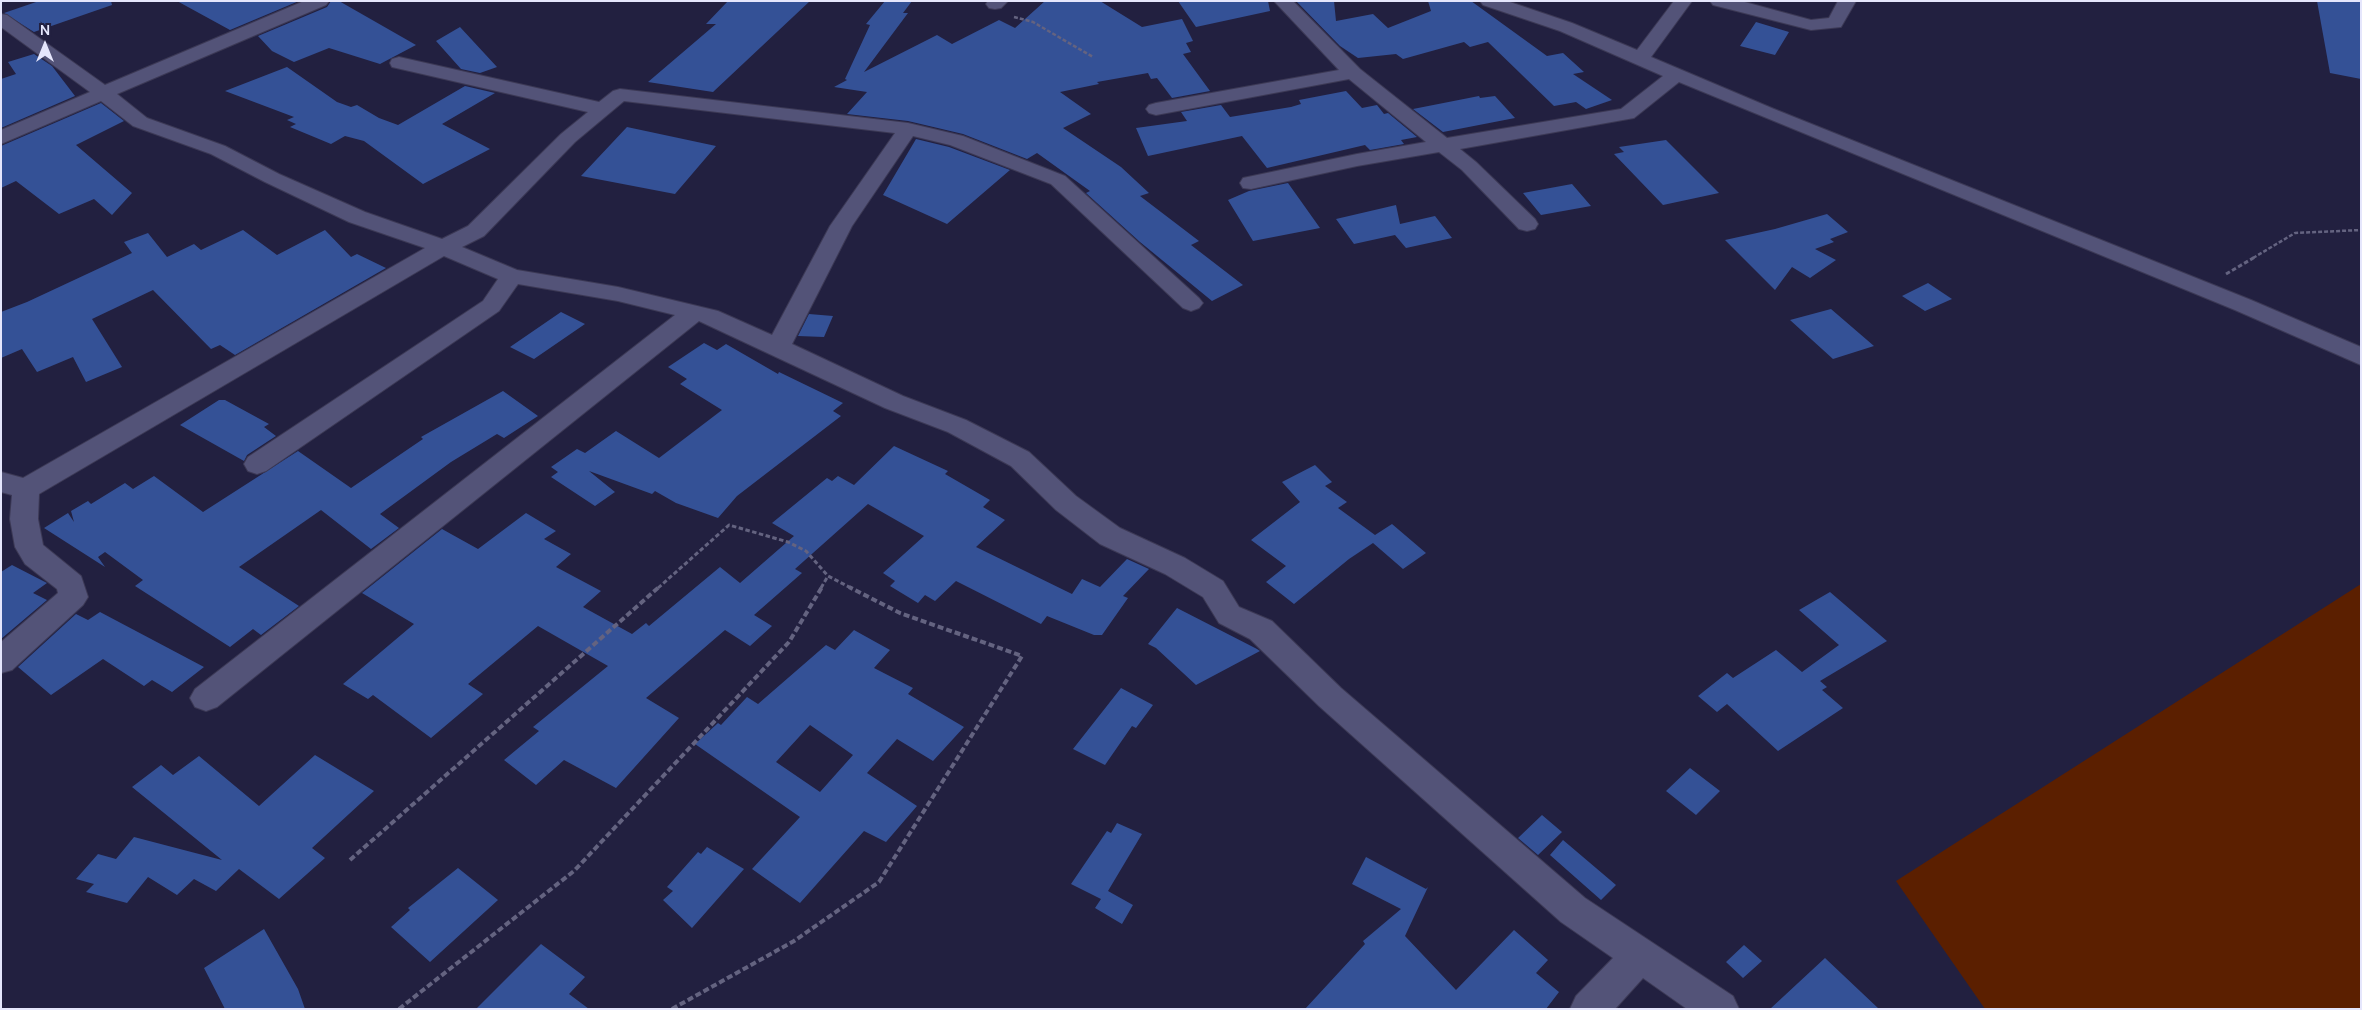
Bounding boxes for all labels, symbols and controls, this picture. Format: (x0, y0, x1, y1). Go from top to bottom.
north arrow (20, 20, 70, 70)
text: N (40, 20, 50, 39)

